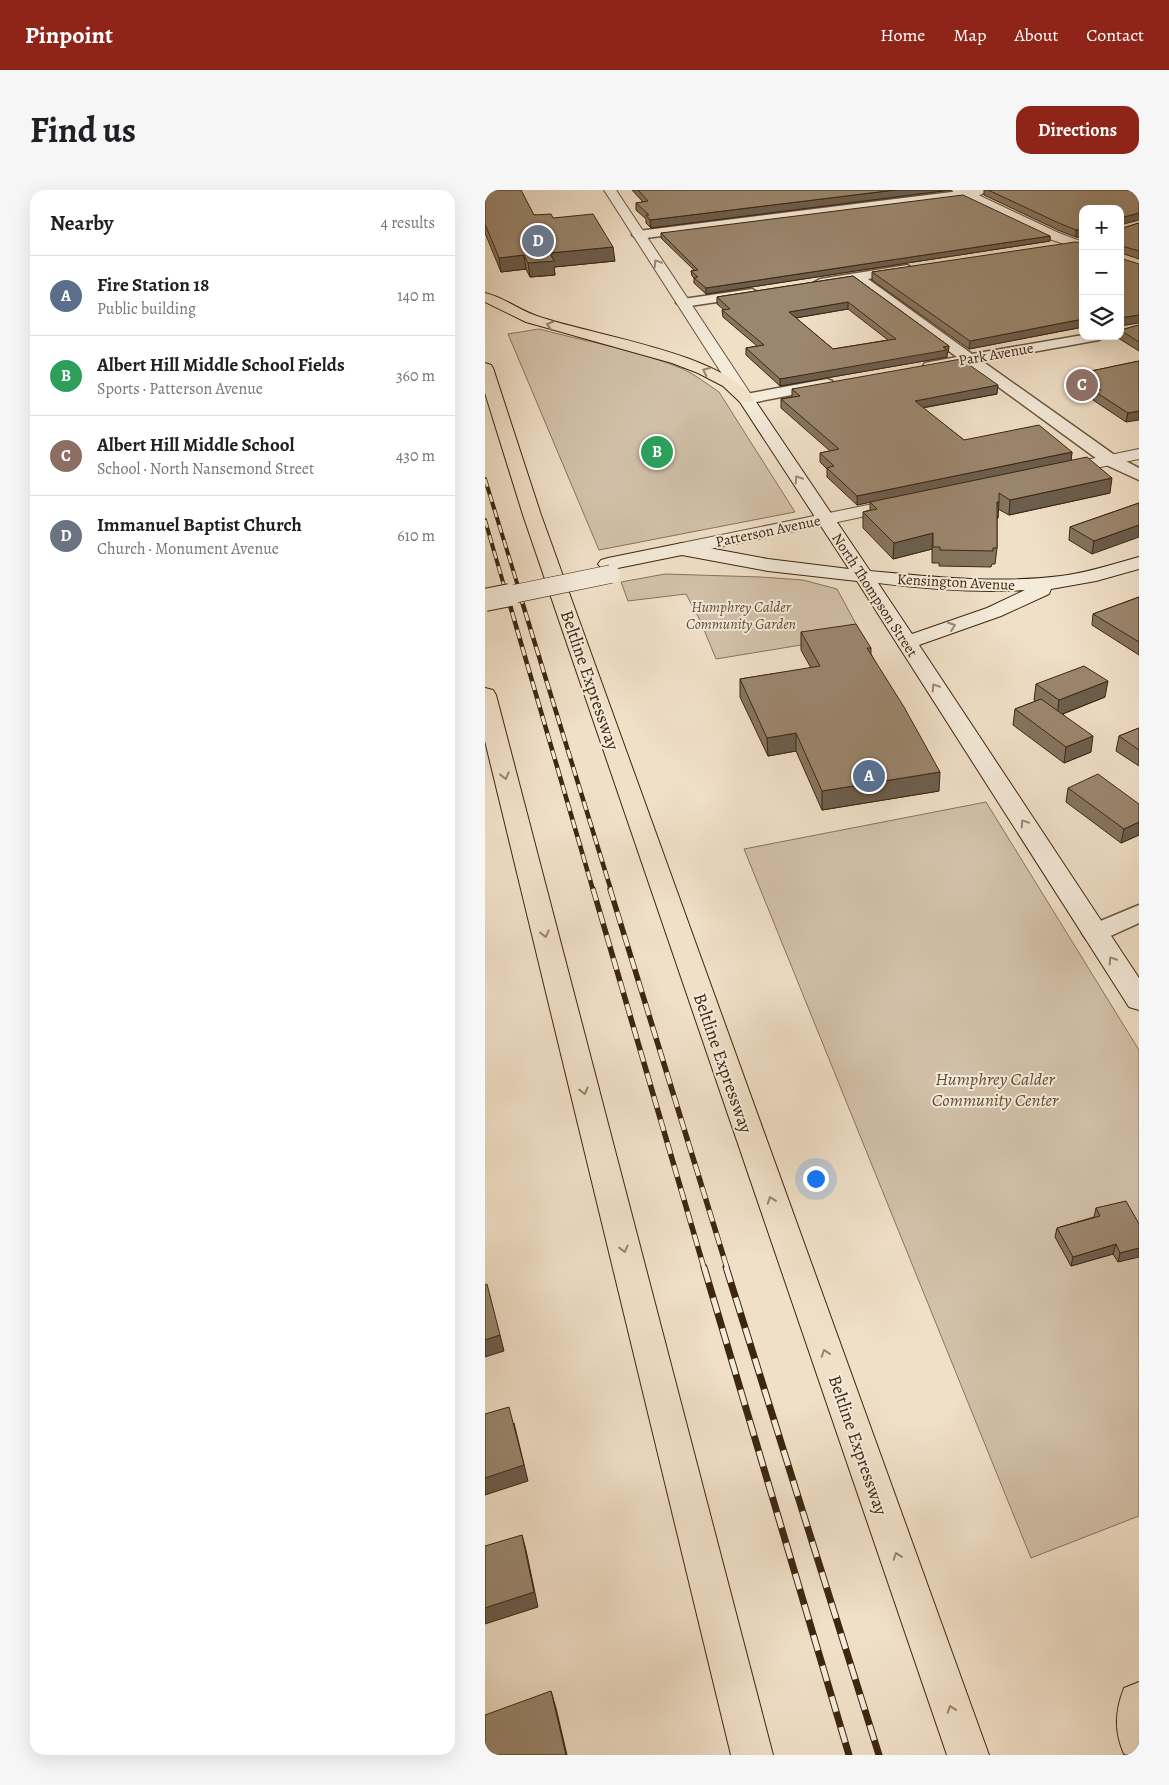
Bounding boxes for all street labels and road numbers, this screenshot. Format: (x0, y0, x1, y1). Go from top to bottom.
street label: Park Avenue (957, 338, 1035, 370)
street label: Patterson Avenue (714, 510, 823, 552)
street label: North Thompson Street (827, 529, 923, 661)
street label: Kensington Avenue (896, 569, 1016, 595)
street label: Beltline Expressway (555, 607, 625, 754)
street label: Beltline Expressway (688, 990, 758, 1137)
street label: Beltline Expressway (823, 1372, 893, 1519)

